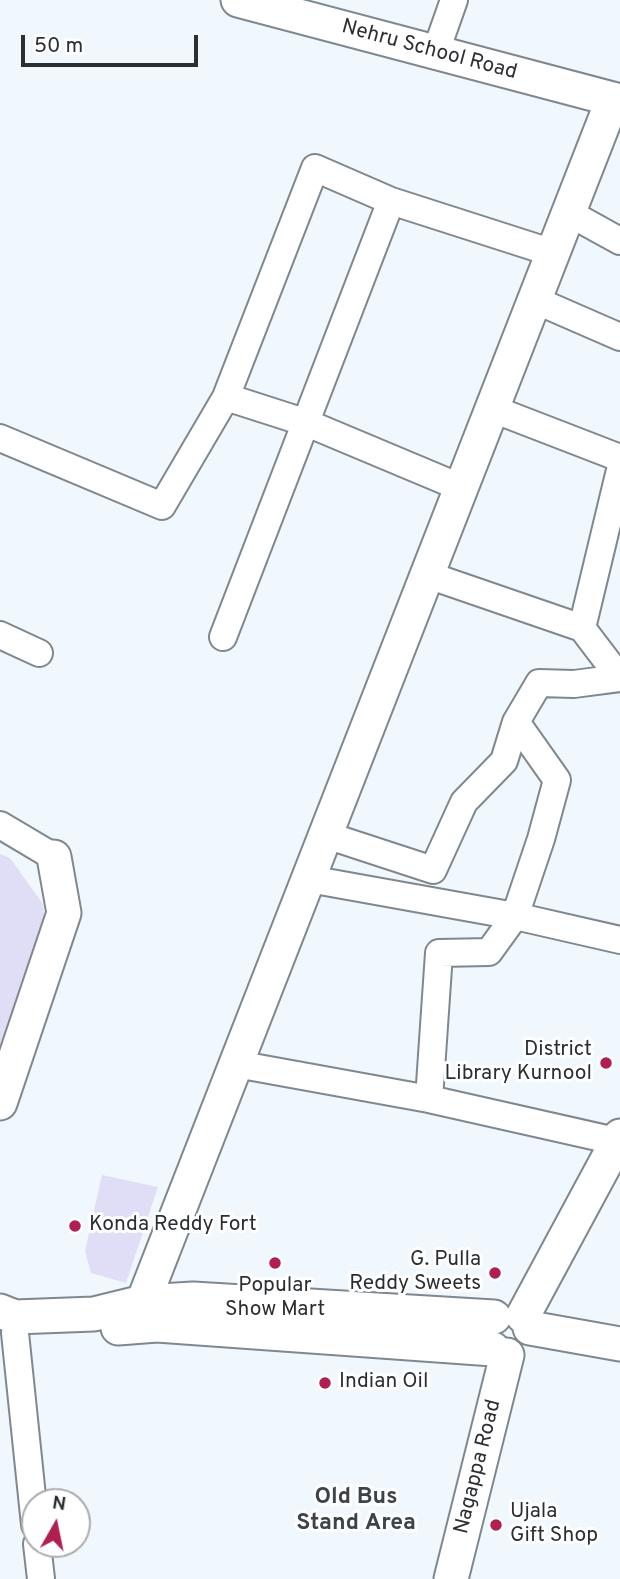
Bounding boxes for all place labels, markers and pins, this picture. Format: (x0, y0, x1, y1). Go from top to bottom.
place label: District Library Kurnool (445, 1038, 592, 1088)
marker: District Library Kurnool (598, 1055, 614, 1071)
place label: Konda Reddy Fort (89, 1213, 257, 1239)
marker: Konda Reddy Fort (67, 1218, 83, 1234)
place label: G. Pulla Reddy Sweets (349, 1248, 481, 1298)
marker: Popular Show Mart (267, 1255, 283, 1271)
marker: G. Pulla Reddy Sweets (487, 1265, 503, 1281)
place label: Popular Show Mart (225, 1274, 325, 1324)
place label: Indian Oil (339, 1370, 428, 1396)
marker: Indian Oil (317, 1375, 333, 1391)
place label: Ujala Gift Shop (510, 1500, 598, 1550)
marker: Ujala Gift Shop (488, 1517, 504, 1533)

